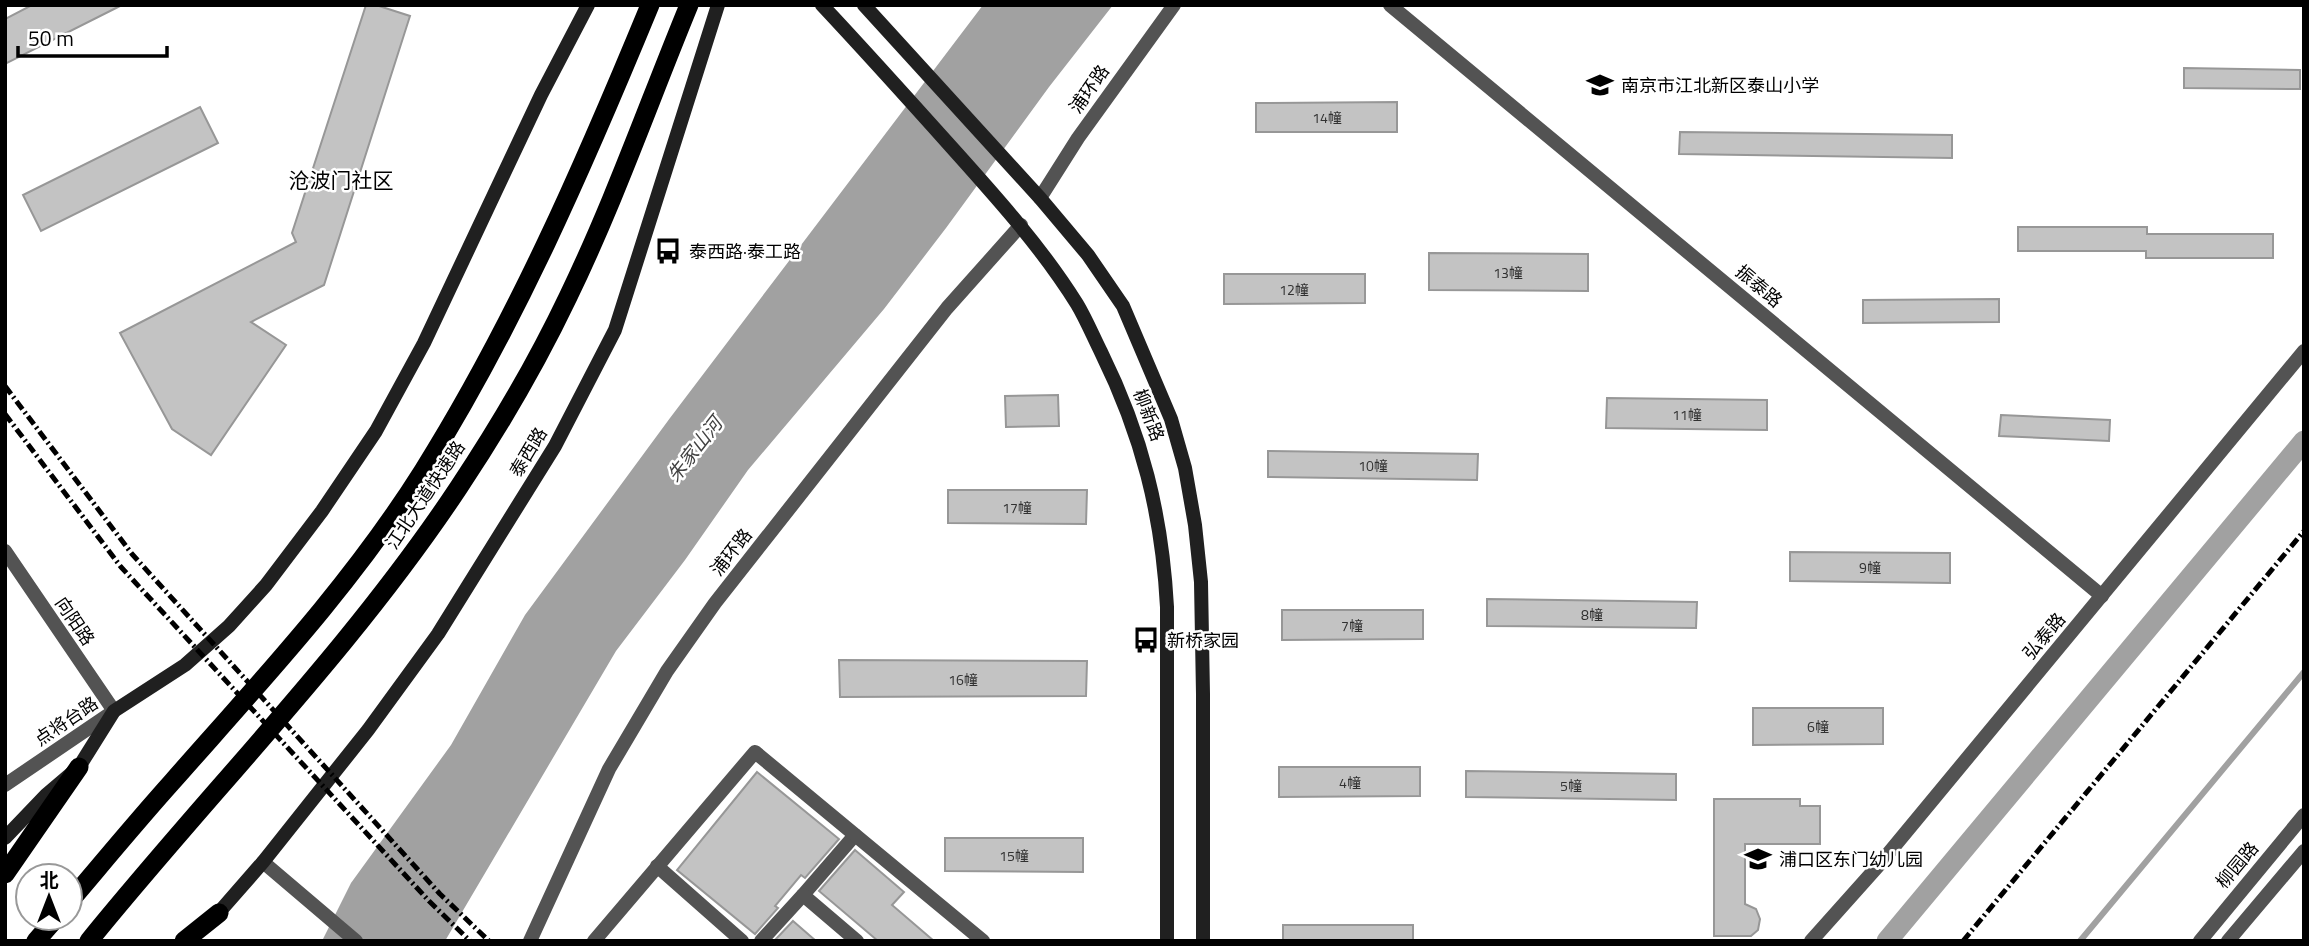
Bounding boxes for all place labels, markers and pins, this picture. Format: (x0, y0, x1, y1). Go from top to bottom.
school or university icon: 南京市江北新区泰山小学 (1585, 70, 1615, 100)
place label: 南京市江北新区泰山小学 (1621, 72, 1819, 99)
bus stop icon: 泰西路·泰工路 (653, 236, 683, 266)
place label: 泰西路·泰工路 (689, 238, 801, 265)
bus stop icon: 新桥家园 (1131, 625, 1161, 655)
place label: 新桥家园 (1167, 627, 1239, 654)
school or university icon: 浦口区东门幼儿园 (1743, 844, 1773, 874)
place label: 浦口区东门幼儿园 (1779, 846, 1923, 873)

